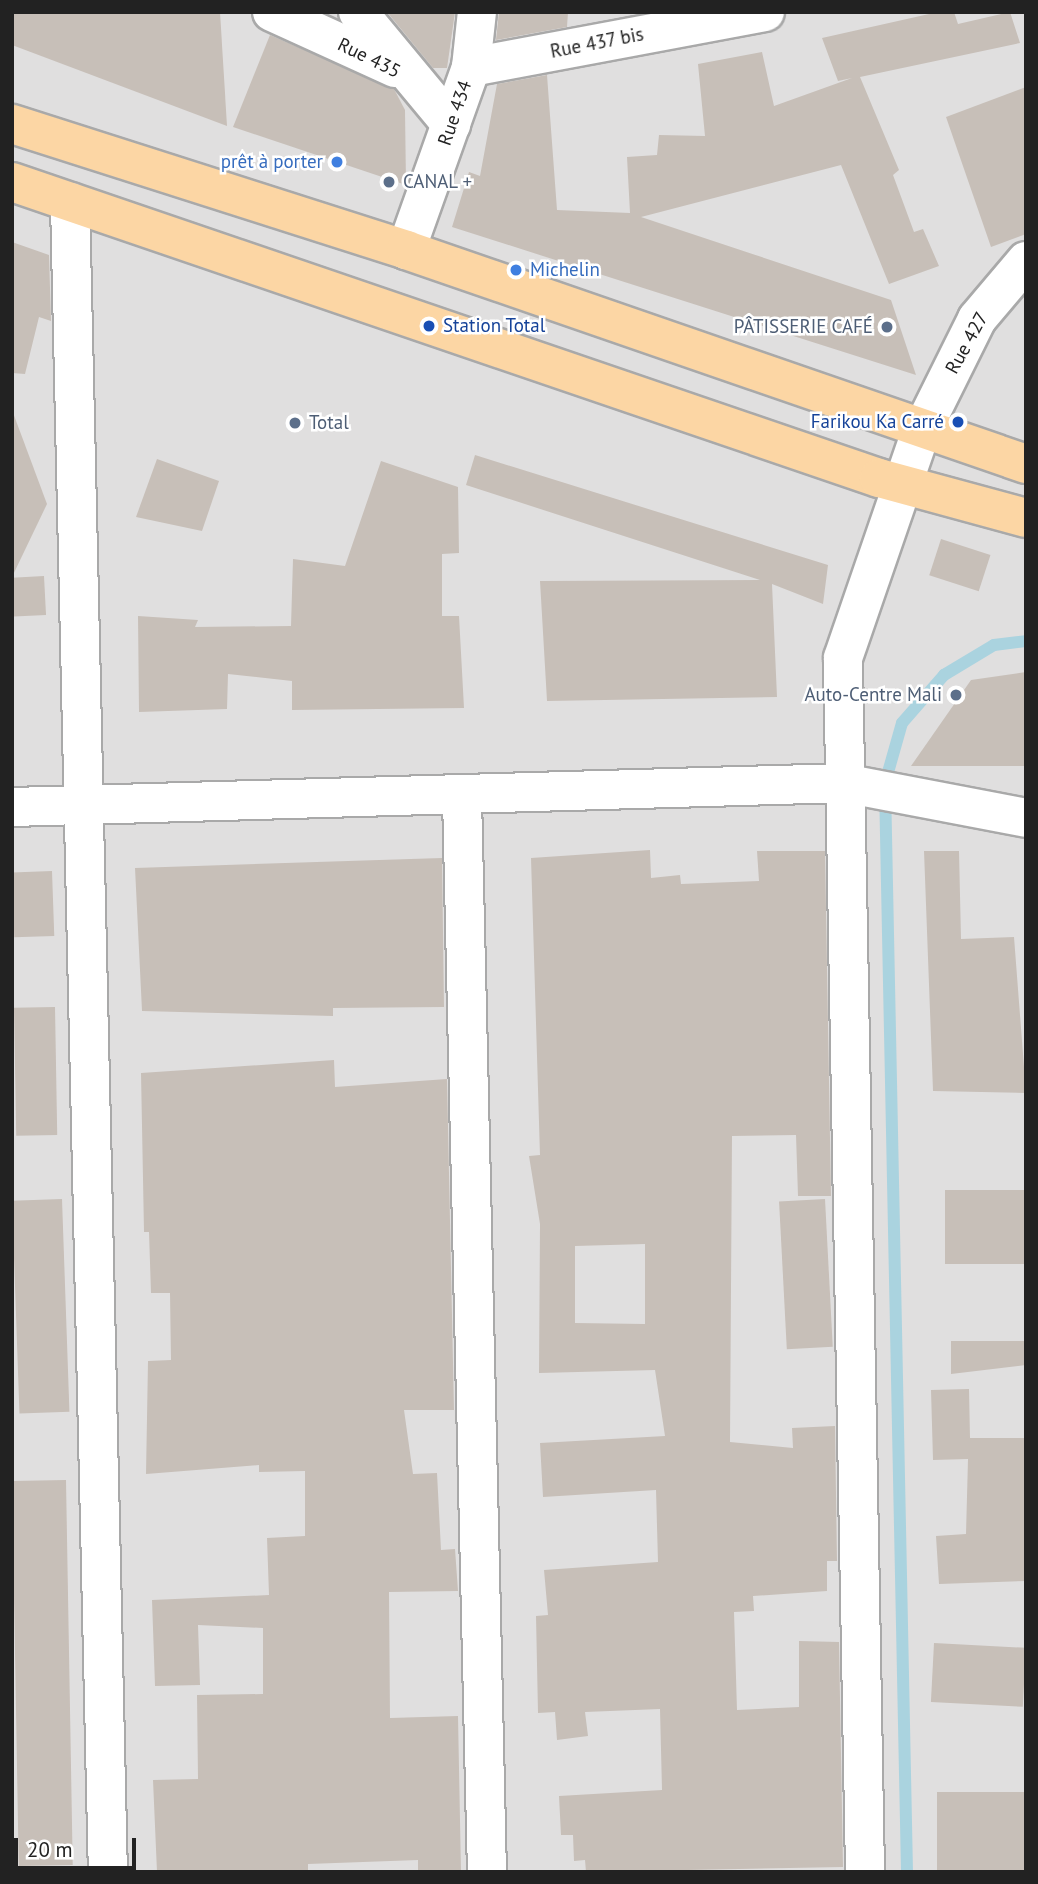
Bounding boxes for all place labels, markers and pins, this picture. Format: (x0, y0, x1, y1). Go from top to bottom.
place label: prêt à porter (221, 151, 323, 173)
marker: prêt à porter (329, 154, 345, 170)
place label: CANAL + (403, 171, 473, 193)
marker: CANAL + (381, 174, 397, 190)
place label: Michelin (530, 259, 600, 281)
marker: Michelin (508, 262, 524, 278)
place label: Station Total (443, 315, 546, 337)
place label: PÂTISSERIE CAFÉ (734, 316, 873, 338)
marker: Station Total (421, 318, 437, 334)
marker: PÂTISSERIE CAFÉ (879, 319, 895, 335)
place label: Farikou Ka Carré (811, 411, 944, 433)
place label: Total (309, 412, 349, 434)
marker: Farikou Ka Carré (950, 414, 966, 430)
marker: Total (287, 415, 303, 431)
place label: Auto-Centre Mali (804, 684, 942, 706)
marker: Auto-Centre Mali (948, 687, 964, 703)

